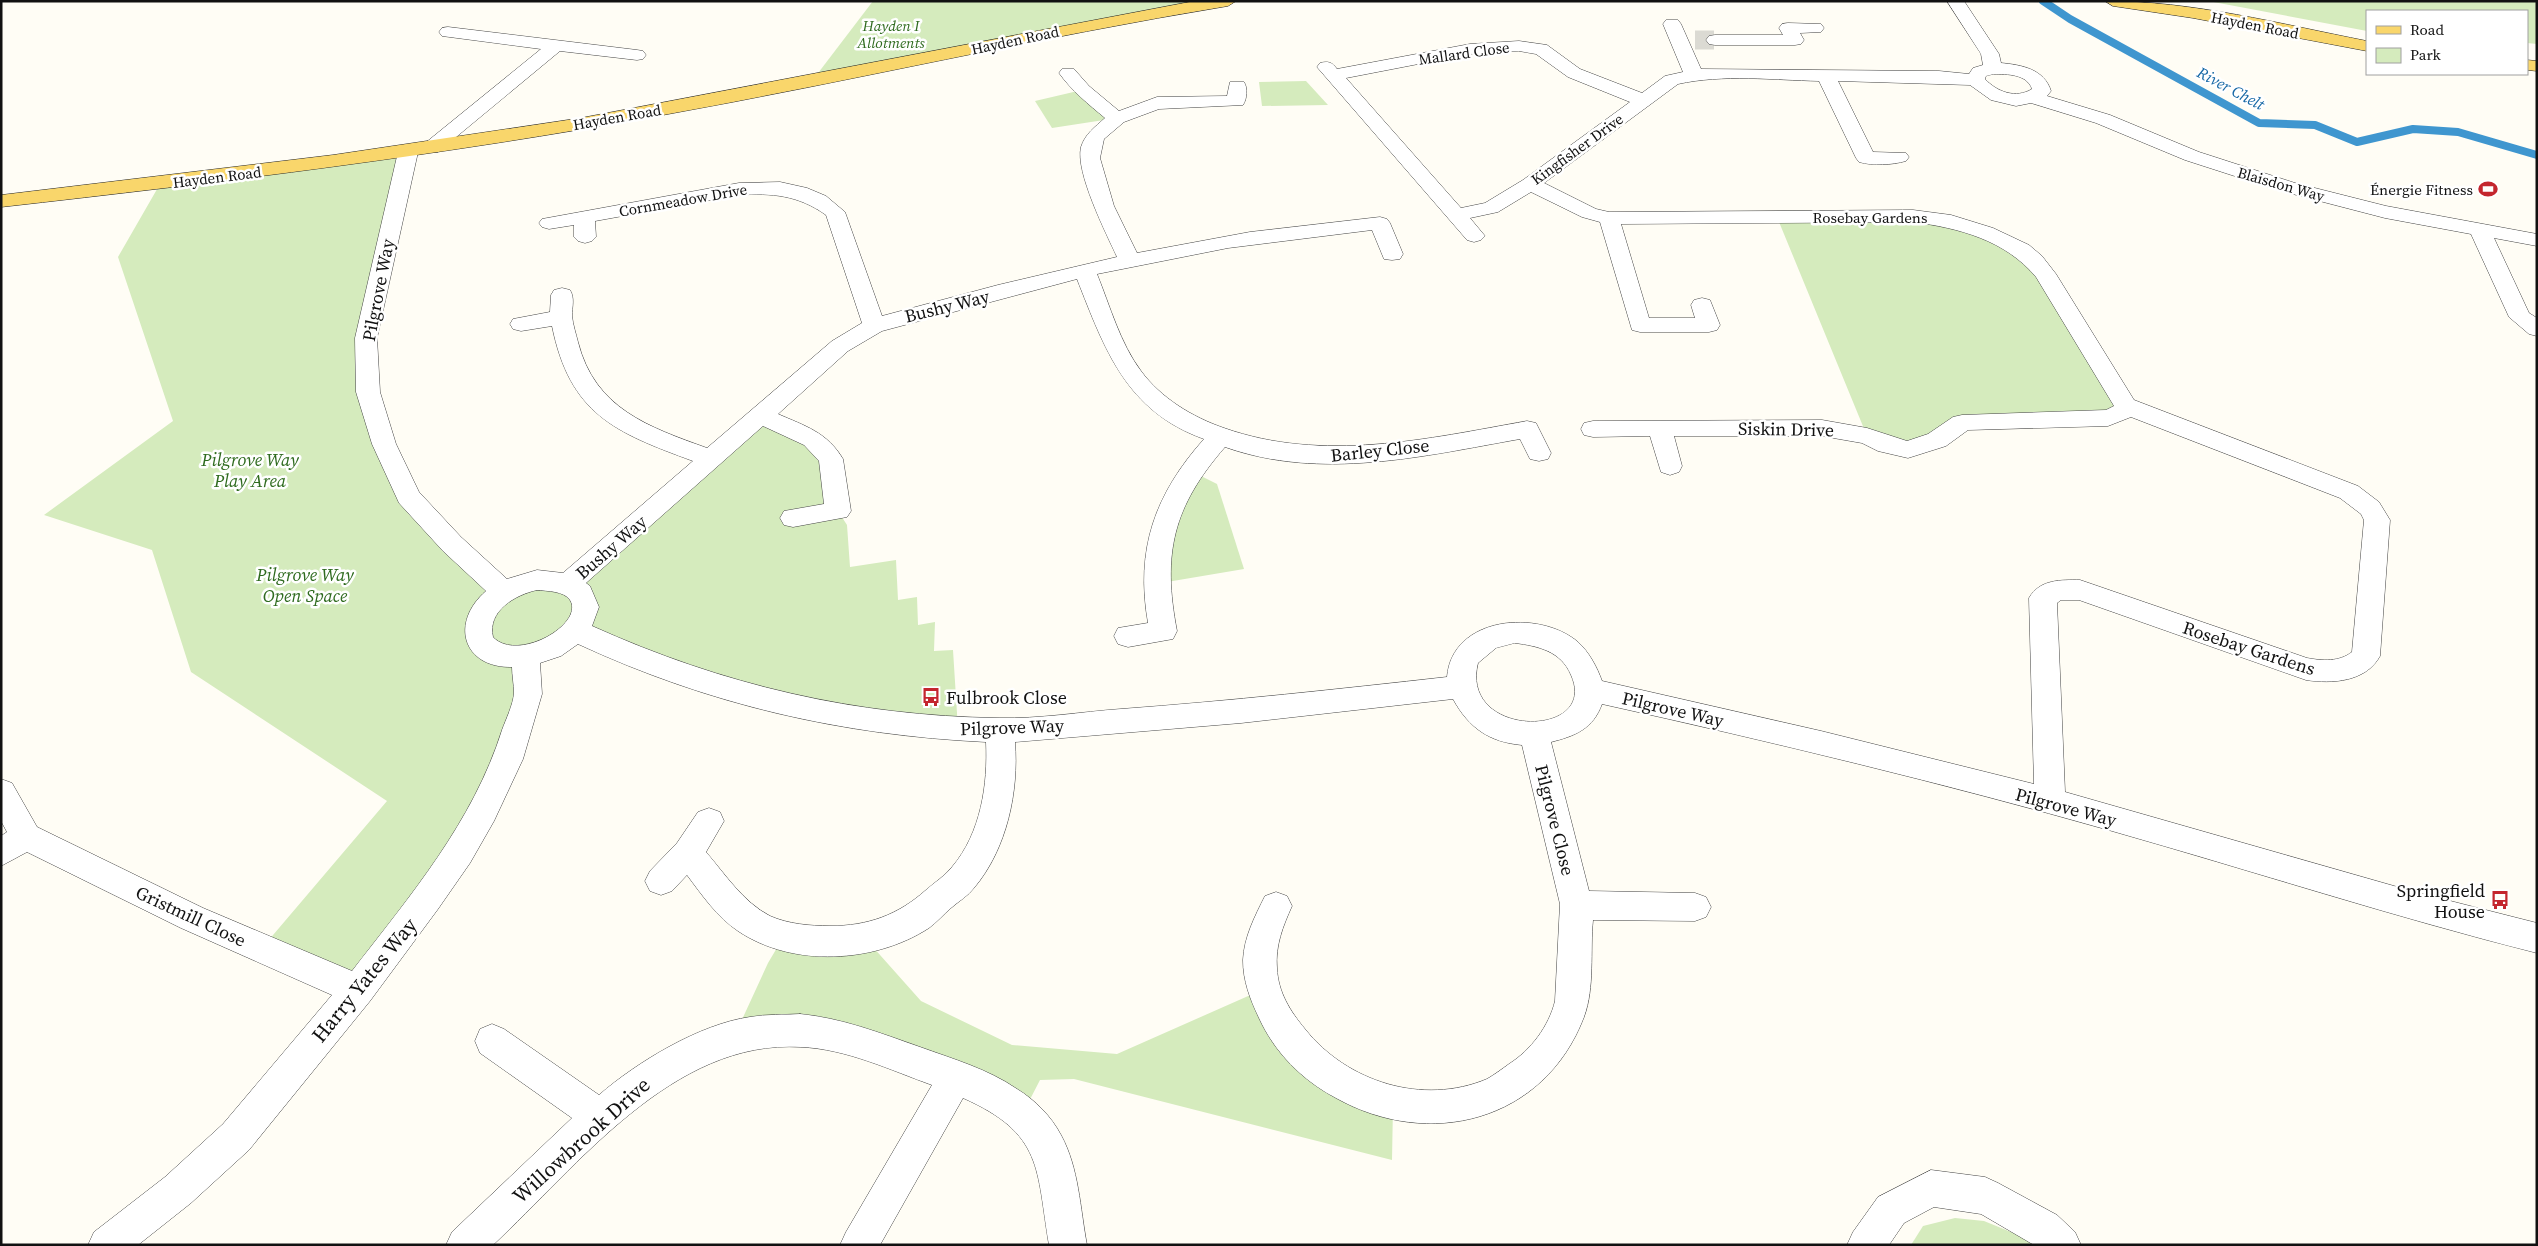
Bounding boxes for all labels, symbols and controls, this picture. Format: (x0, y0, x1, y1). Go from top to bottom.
street label: Hayden Road (2209, 6, 2301, 44)
legend (2366, 10, 2528, 75)
park label: Hayden I Allotments (856, 15, 925, 53)
text: Road (2410, 19, 2444, 40)
street label: Hayden Road (969, 20, 1061, 60)
street label: Mallard Close (1417, 36, 1511, 70)
text: Park (2410, 44, 2442, 65)
water label: River Chelt (2193, 61, 2269, 115)
street label: Hayden Road (571, 99, 663, 135)
street label: Kingfisher Drive (1527, 108, 1628, 190)
street label: Hayden Road (171, 161, 263, 193)
street label: Blaisdon Way (2235, 162, 2327, 207)
street label: Cornmeadow Drive (617, 178, 749, 222)
sports icon: Énergie Fitness (2477, 178, 2499, 200)
place label: Énergie Fitness (2370, 179, 2473, 200)
street label: Rosebay Gardens (1813, 207, 1927, 228)
street label: Pilgrove Way (356, 236, 400, 343)
street label: Bushy Way (902, 283, 993, 329)
street label: Siskin Drive (1738, 416, 1834, 442)
street label: Barley Close (1329, 432, 1431, 468)
park label: Pilgrove Way Play Area (200, 447, 299, 493)
street label: Bushy Way (570, 509, 652, 585)
park label: Pilgrove Way Open Space (255, 562, 354, 608)
street label: Rosebay Gardens (2180, 615, 2319, 681)
place label: Fulbrook Close (946, 685, 1067, 710)
street label: Pilgrove Way (1620, 685, 1727, 733)
bus stop icon: Fulbrook Close (920, 686, 942, 708)
street label: Pilgrove Way (960, 713, 1065, 741)
street label: Pilgrove Close (1529, 762, 1581, 878)
street label: Pilgrove Way (2013, 781, 2120, 833)
place label: Springfield House (2397, 878, 2485, 924)
street label: Gristmill Close (132, 880, 250, 952)
bus stop icon: Springfield House (2489, 889, 2511, 911)
street label: Harry Yates Way (305, 911, 424, 1049)
street label: Willowbrook Drive (506, 1070, 656, 1210)

